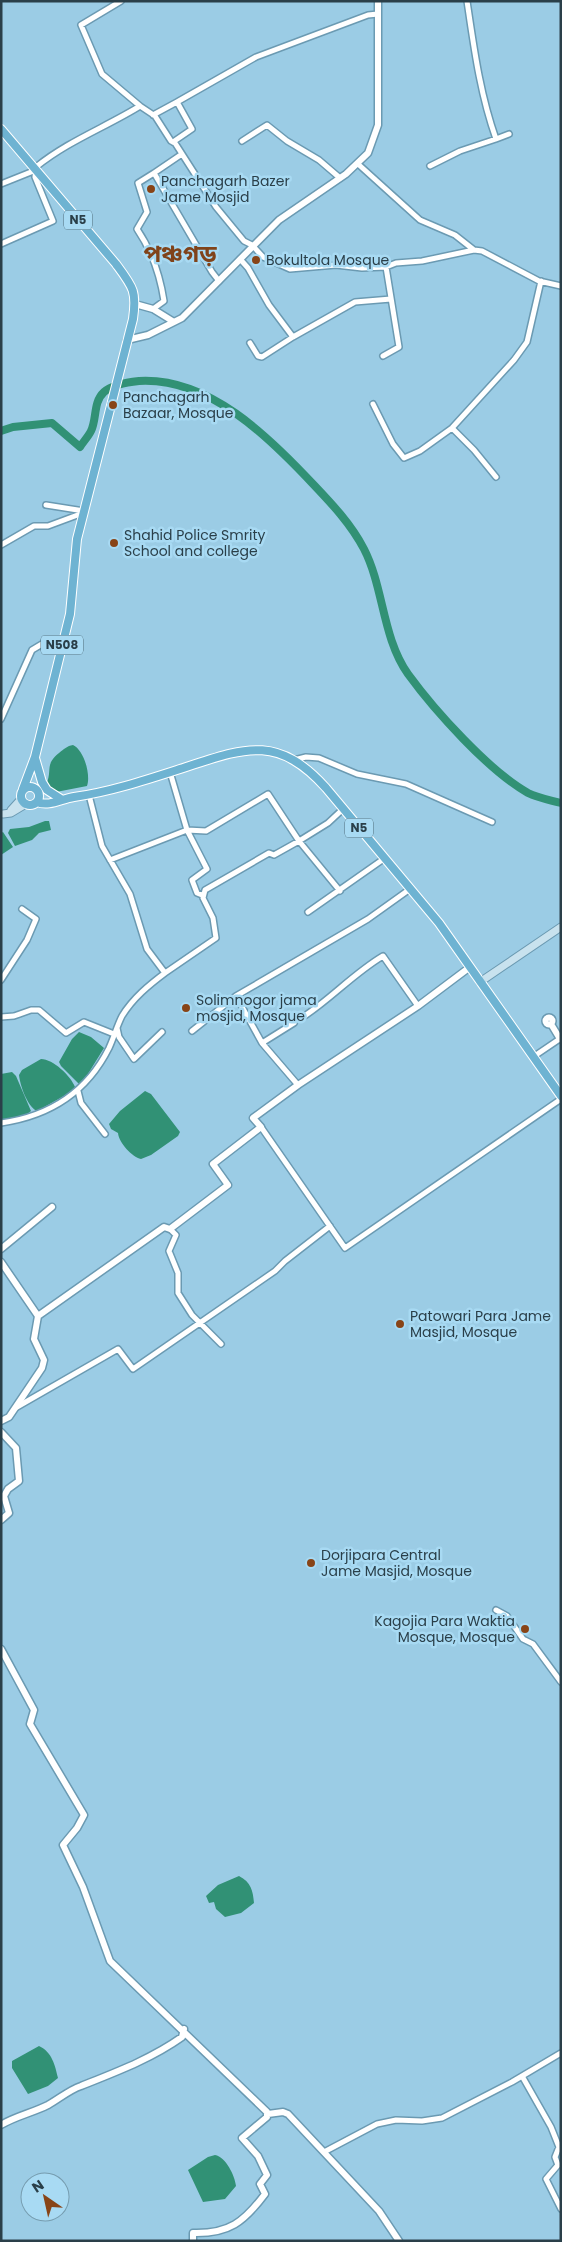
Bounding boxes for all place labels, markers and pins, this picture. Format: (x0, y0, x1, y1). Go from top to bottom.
place label: Panchagarh Bazer Jame Mosjid (161, 171, 290, 207)
marker: Panchagarh Bazer Jame Mosjid (145, 183, 157, 195)
place label: Bokultola Mosque (266, 250, 390, 270)
marker: Bokultola Mosque (250, 254, 262, 266)
place label: Panchagarh Bazaar, Mosque (123, 387, 234, 423)
marker: Panchagarh Bazaar, Mosque (107, 399, 119, 411)
place label: Shahid Police Smrity School and college (124, 525, 266, 561)
marker: Shahid Police Smrity School and college (108, 537, 120, 549)
place label: Solimnogor jama mosjid, Mosque (196, 990, 317, 1026)
marker: Solimnogor jama mosjid, Mosque (180, 1002, 192, 1014)
place label: Patowari Para Jame Masjid, Mosque (410, 1306, 551, 1342)
marker: Patowari Para Jame Masjid, Mosque (394, 1318, 406, 1330)
place label: Dorjipara Central Jame Masjid, Mosque (321, 1545, 472, 1581)
marker: Dorjipara Central Jame Masjid, Mosque (305, 1557, 317, 1569)
place label: Kagojia Para Waktia Mosque, Mosque (374, 1611, 515, 1647)
marker: Kagojia Para Waktia Mosque, Mosque (519, 1623, 531, 1635)

